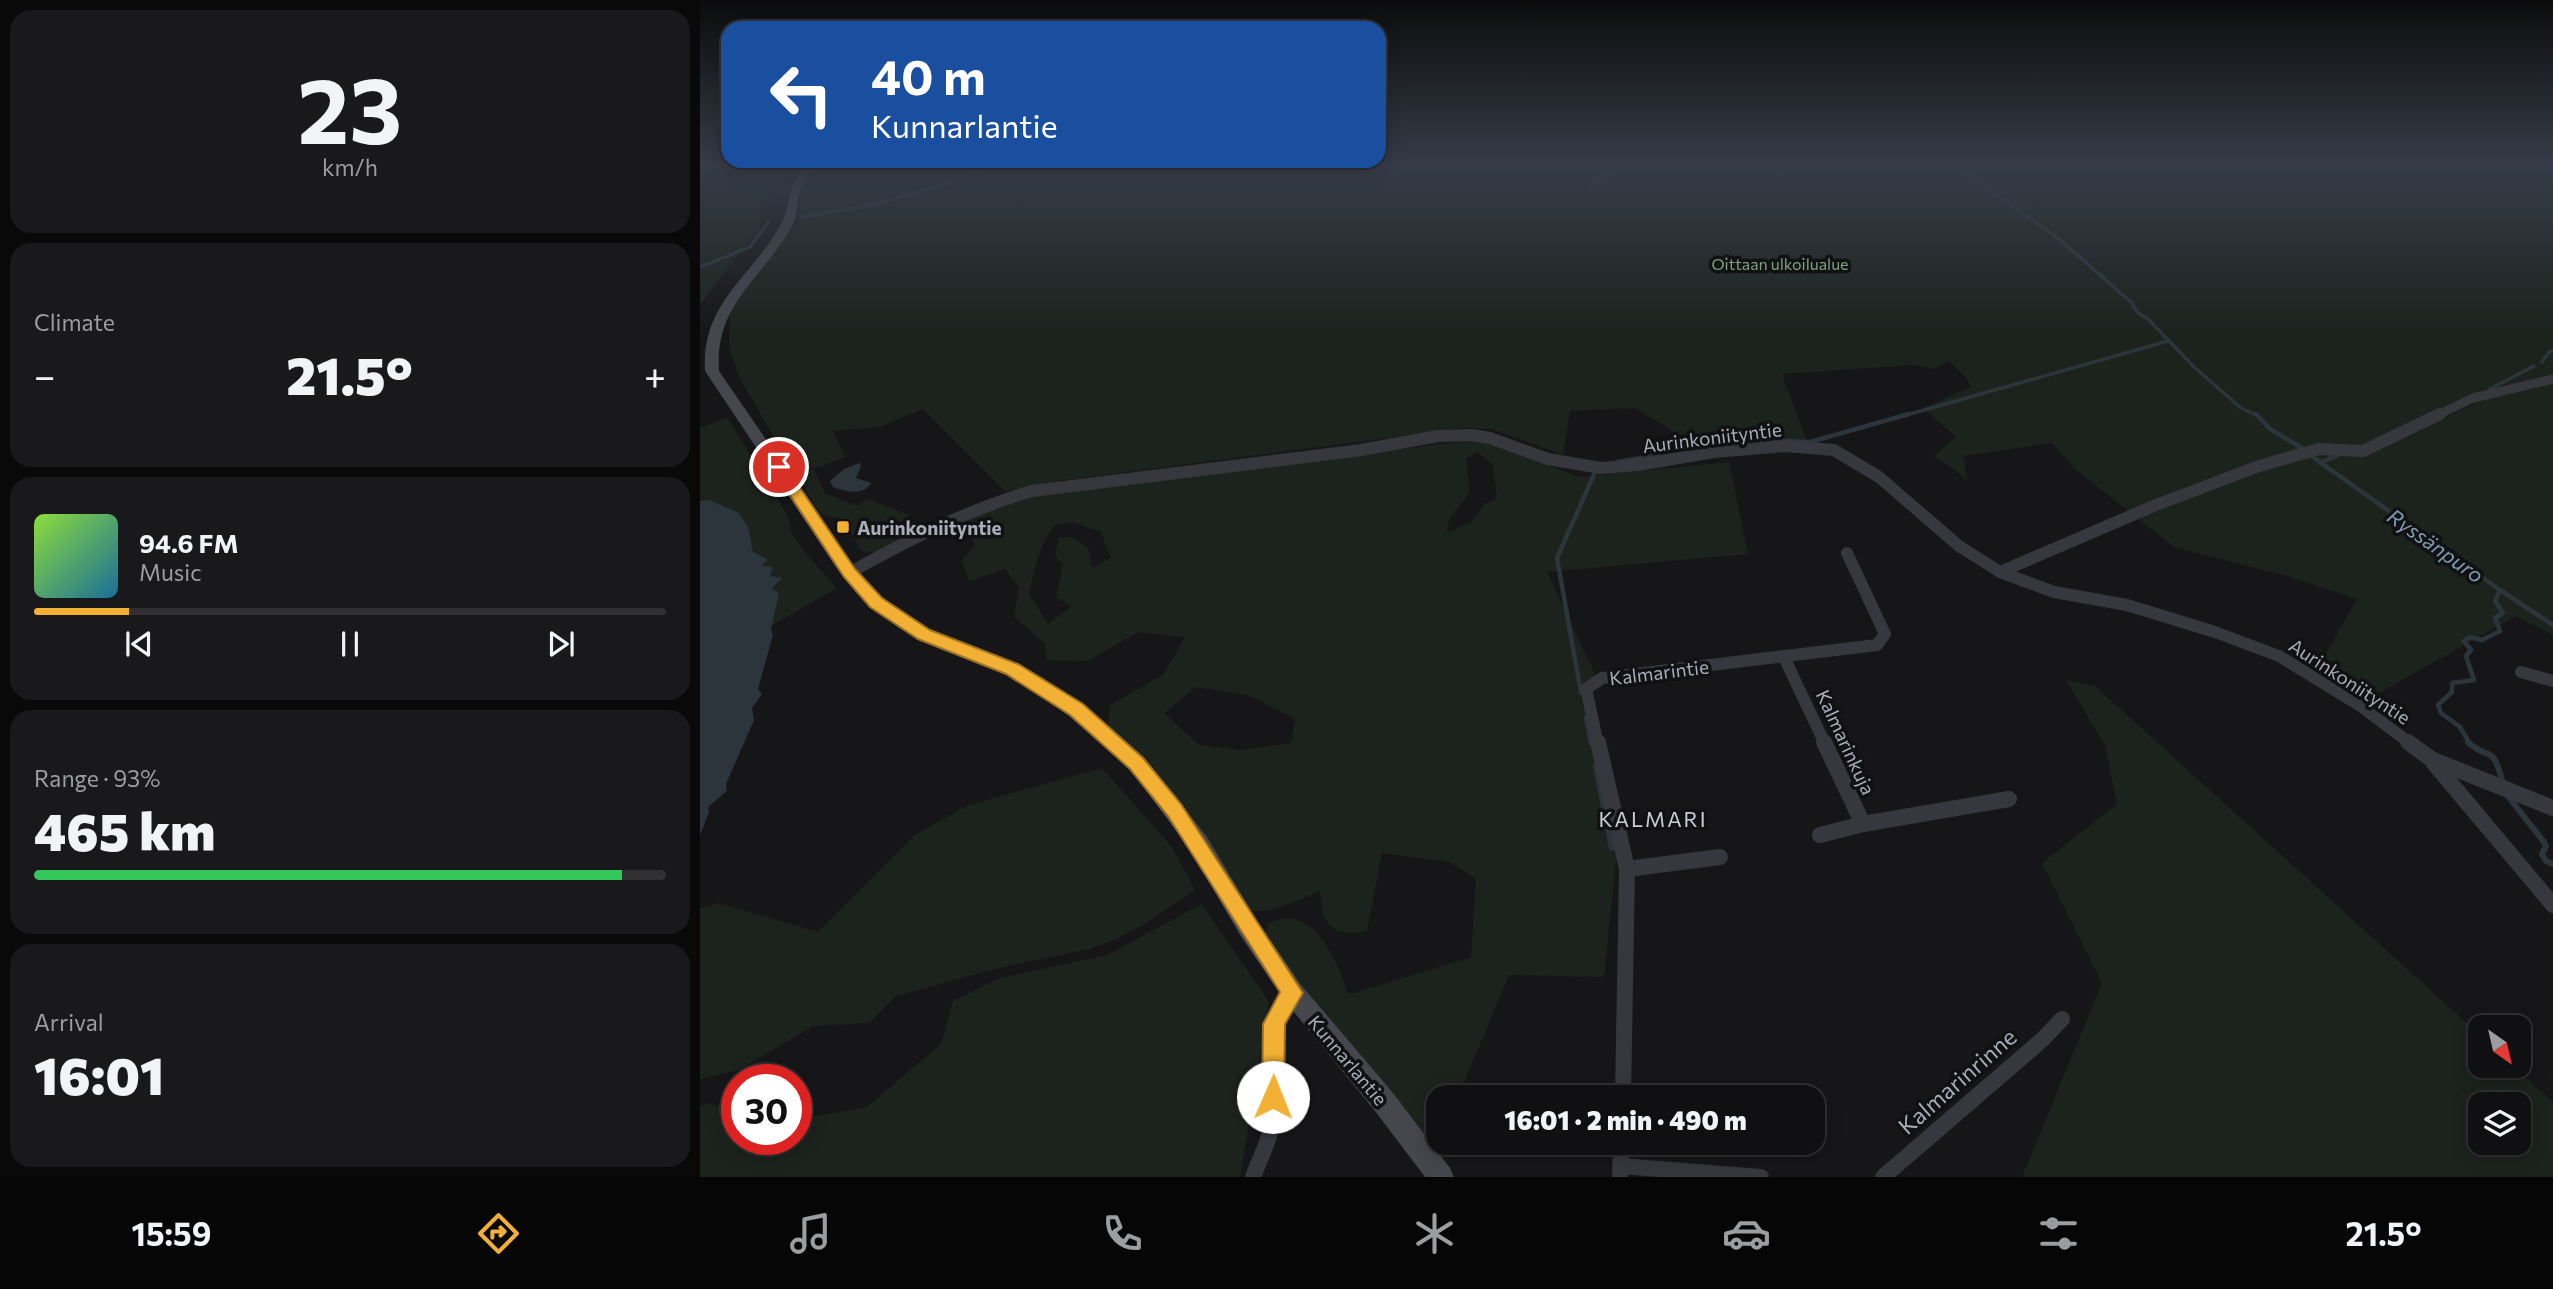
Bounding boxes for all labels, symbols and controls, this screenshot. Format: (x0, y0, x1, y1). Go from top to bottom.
text: 40 m (871, 45, 986, 105)
icon: left (756, 49, 847, 140)
text: 23 (298, 51, 402, 163)
text: Kunnarlantie (871, 105, 1058, 145)
text: km/h (322, 153, 378, 181)
park label: Oittaan ulkoilualue (1711, 254, 1849, 273)
text: Climate (34, 308, 115, 336)
text: 21.5° (286, 342, 413, 406)
text: − (34, 351, 56, 398)
text: + (644, 351, 666, 398)
street label: Aurinkoniityntie (1641, 417, 1783, 457)
pin (749, 437, 809, 497)
icon: arrive (760, 448, 798, 486)
water label: Ryssänpuro (2383, 503, 2489, 587)
place label: Aurinkoniityntie (857, 516, 1002, 539)
marker: Aurinkoniityntie (835, 519, 851, 535)
text: 94.6 FM (139, 527, 238, 558)
text: Music (139, 558, 202, 586)
icon: previous (120, 625, 158, 663)
icon: pause (331, 625, 369, 663)
icon: next (542, 625, 580, 663)
street label: Aurinkoniityntie (2285, 633, 2415, 729)
street label: Kalmarintie (1608, 654, 1710, 690)
street label: Kalmarinkuja (1812, 686, 1880, 798)
text: Range · 93% (34, 764, 160, 792)
text: 465 km (34, 798, 215, 862)
district label: KALMARI (1598, 806, 1708, 831)
text: Arrival (34, 1008, 104, 1036)
street label: Kunnarlantie (1304, 1010, 1392, 1110)
north arrow (2468, 1015, 2530, 1078)
map controls (2468, 1015, 2531, 1155)
street label: Kalmarinrinne (1892, 1022, 2022, 1140)
text: 16:01 (34, 1042, 164, 1106)
position arrow (1236, 1060, 1310, 1134)
speed limit sign: 30 (721, 1064, 812, 1155)
button: layers (2468, 1092, 2531, 1155)
text: 16:01 · 2 min · 490 m (1504, 1104, 1747, 1135)
icon: directions (474, 1209, 523, 1258)
icon: music (786, 1209, 835, 1258)
icon: phone (1098, 1209, 1147, 1258)
icon: climate (1410, 1209, 1459, 1258)
icon: car (1722, 1209, 1771, 1258)
icon: filters (2034, 1209, 2083, 1258)
text: 15:59 (131, 1213, 211, 1253)
text: 21.5° (2345, 1213, 2421, 1253)

